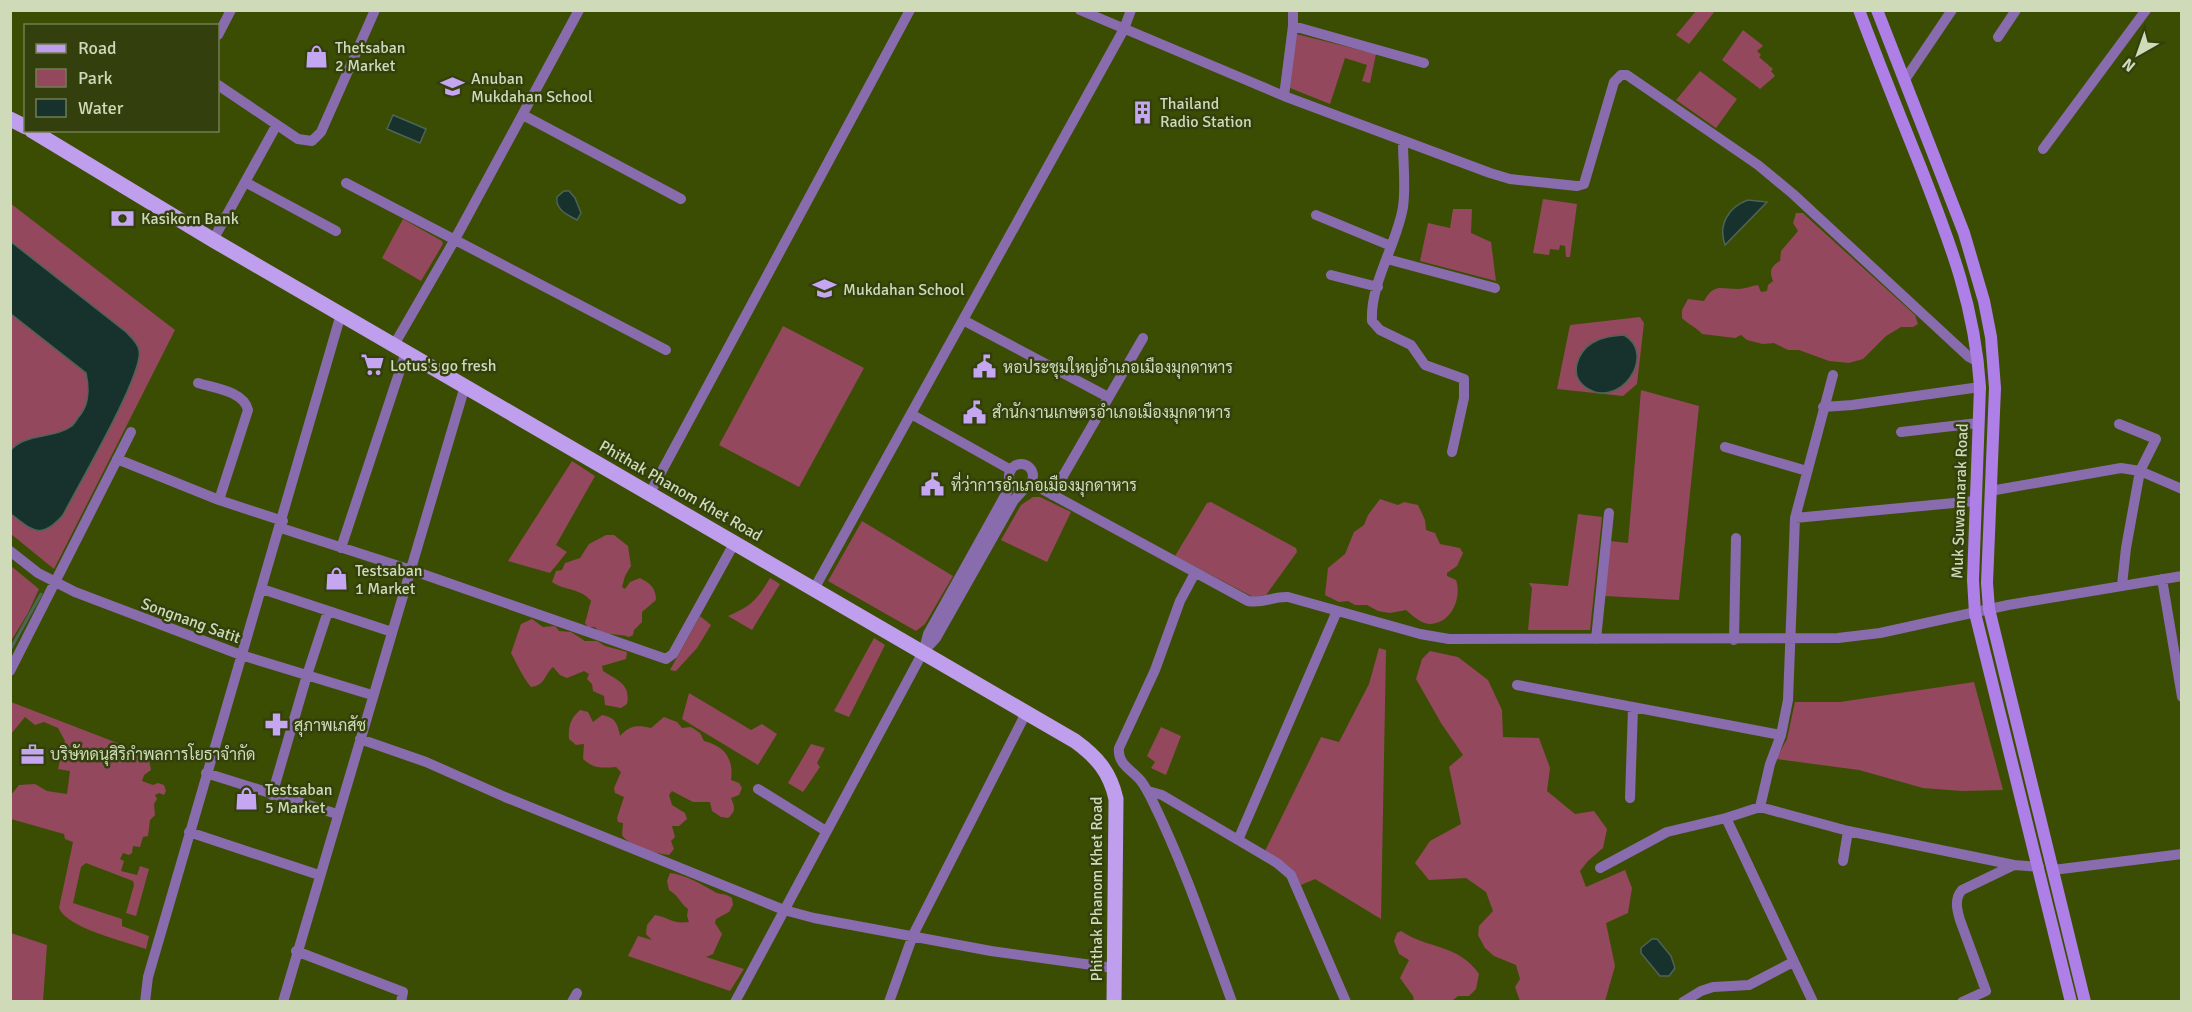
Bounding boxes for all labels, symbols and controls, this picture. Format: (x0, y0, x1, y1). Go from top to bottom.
legend (24, 24, 219, 132)
north arrow (2108, 24, 2168, 84)
text: Road (78, 37, 117, 59)
place label: Thetsaban 2 Market (335, 38, 406, 76)
shop icon: Thetsaban 2 Market (304, 43, 330, 69)
text: N (2118, 53, 2140, 76)
text: Park (78, 67, 113, 89)
place label: Anuban Mukdahan School (471, 69, 593, 107)
school or university icon: Anuban Mukdahan School (440, 74, 466, 100)
place label: Thailand Radio Station (1160, 94, 1252, 132)
text: Water (78, 97, 124, 119)
building icon: Thailand Radio Station (1129, 99, 1155, 125)
bank icon: Kasikorn Bank (110, 205, 136, 231)
place label: Kasikorn Bank (141, 209, 239, 229)
school or university icon: Mukdahan School (812, 276, 838, 302)
place label: Mukdahan School (843, 280, 965, 300)
supermarket icon: Lotus's go fresh (359, 352, 385, 378)
public building icon: หอประชุมใหญ่อำเภอเมืองมุกดาหาร (972, 354, 998, 380)
place label: Lotus's go fresh (390, 356, 497, 376)
place label: หอประชุมใหญ่อำเภอเมืองมุกดาหาร (1003, 356, 1233, 379)
public building icon: สำนักงานเกษตรอำเภอเมืองมุกดาหาร (961, 399, 987, 425)
place label: สำนักงานเกษตรอำเภอเมืองมุกดาหาร (992, 402, 1231, 424)
street label: Muk Suwannarak Road (1947, 423, 1973, 579)
street label: Phithak Phanom Khet Road (595, 436, 766, 546)
place label: ที่ว่าการอำเภอเมืองมุกดาหาร (951, 471, 1137, 497)
public building icon: ที่ว่าการอำเภอเมืองมุกดาหาร (920, 472, 946, 498)
place label: Testsaban 1 Market (355, 561, 423, 599)
shop icon: Testsaban 1 Market (324, 566, 350, 592)
street label: Songnang Satit (138, 594, 243, 648)
pharmacy icon: สุภาพเภสัช (263, 712, 289, 738)
place label: สุภาพเภสัช (294, 715, 366, 737)
office icon: บริษัทดนุสิริกำพลการโยธาจำกัด (19, 741, 45, 767)
place label: บริษัทดนุสิริกำพลการโยธาจำกัด (50, 743, 256, 766)
place label: Testsaban 5 Market (265, 780, 333, 818)
shop icon: Testsaban 5 Market (234, 785, 260, 811)
street label: Phithak Phanom Khet Road (1087, 797, 1107, 981)

